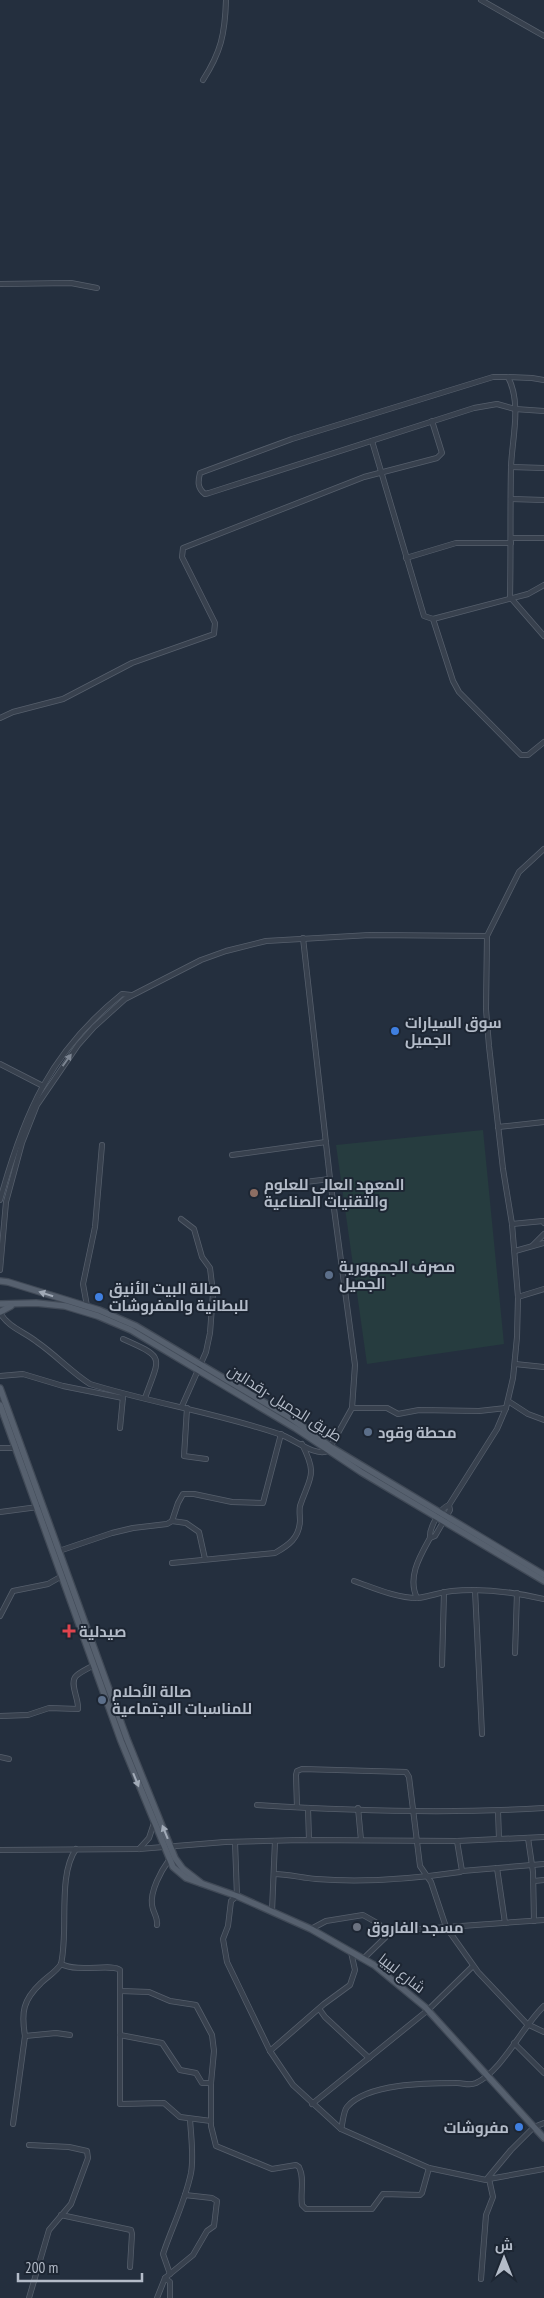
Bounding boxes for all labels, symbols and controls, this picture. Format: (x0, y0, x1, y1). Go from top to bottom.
place label: سوق السيارات الجميل (405, 1013, 502, 1049)
marker: سوق السيارات الجميل (389, 1025, 401, 1037)
one-way arrow (62, 1053, 72, 1067)
place label: المعهد العالي للعلوم والتقنيات الصناعية (264, 1175, 404, 1211)
marker: المعهد العالي للعلوم والتقنيات الصناعية (248, 1187, 260, 1199)
place label: مصرف الجمهورية الجميل (339, 1257, 455, 1293)
marker: مصرف الجمهورية الجميل (323, 1269, 335, 1281)
place label: صالة البيت الأنيق للبطانية والمفروشات (109, 1279, 249, 1315)
one-way arrow (38, 1289, 53, 1297)
marker: صالة البيت الأنيق للبطانية والمفروشات (93, 1291, 105, 1303)
street label: طريق الجميل -رقدالين (224, 1360, 346, 1447)
place label: محطة وقود (378, 1423, 457, 1442)
marker: محطة وقود (362, 1426, 374, 1438)
place label: صيدلية (79, 1622, 127, 1641)
marker: صيدلية (63, 1625, 75, 1637)
place label: صالة الأحلام للمناسبات الاجتماعية (112, 1682, 252, 1718)
marker: صالة الأحلام للمناسبات الاجتماعية (96, 1694, 108, 1706)
one-way arrow (133, 1773, 141, 1787)
one-way arrow (161, 1824, 169, 1839)
place label: مسجد الفاروق (367, 1918, 464, 1937)
marker: مسجد الفاروق (351, 1921, 363, 1933)
street label: شارع ليبيا (374, 1949, 429, 1999)
place label: مفروشات (444, 2118, 509, 2137)
marker: مفروشات (513, 2121, 525, 2133)
north arrow (479, 2233, 529, 2283)
text: ش (495, 2236, 513, 2254)
scale bar (18, 2250, 141, 2282)
text: 200 m (25, 2258, 58, 2277)

